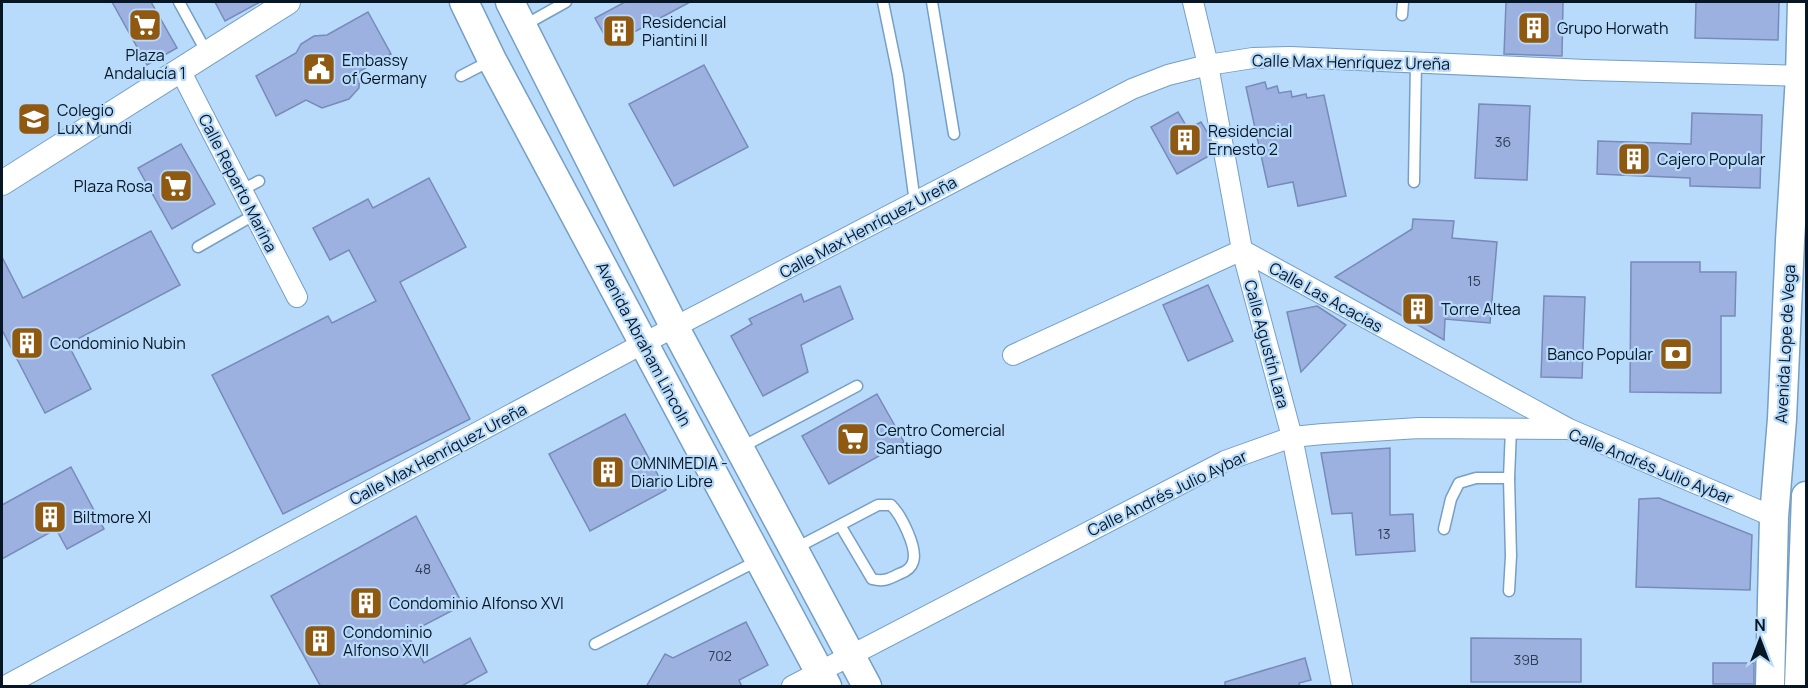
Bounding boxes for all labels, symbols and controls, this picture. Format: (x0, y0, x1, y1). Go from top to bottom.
supermarket icon: Plaza Andalucía 1 (127, 7, 163, 43)
building icon: Grupo Horwath (1516, 10, 1552, 46)
place label: Residencial Piantini II (642, 11, 727, 51)
building icon: Residencial Piantini II (601, 13, 637, 49)
place label: Grupo Horwath (1557, 17, 1668, 39)
place label: Plaza Andalucía 1 (104, 44, 186, 84)
place label: Embassy of Germany (342, 49, 427, 89)
street label: Calle Max Henríquez Ureña (1252, 49, 1450, 75)
public building icon: Embassy of Germany (301, 51, 337, 87)
place label: Colegio Lux Mundi (57, 99, 132, 139)
school or university icon: Colegio Lux Mundi (16, 101, 52, 137)
street label: Calle Reparto Marina (194, 110, 282, 256)
place label: Residencial Ernesto 2 (1208, 120, 1293, 160)
building icon: Residencial Ernesto 2 (1167, 122, 1203, 158)
house number: 36 (1495, 132, 1511, 151)
building icon: Cajero Popular (1616, 141, 1652, 177)
place label: Cajero Popular (1657, 148, 1766, 170)
supermarket icon: Plaza Rosa (158, 168, 194, 204)
street label: Calle Max Henríquez Ureña (775, 171, 961, 283)
place label: Plaza Rosa (74, 175, 153, 197)
street label: Calle Las Acacias (1265, 257, 1387, 337)
street label: Avenida Abraham Lincoln (591, 258, 697, 430)
street label: Avenida Lope de Vega (1770, 264, 1800, 424)
house number: 15 (1467, 271, 1481, 290)
street label: Calle Agustín Lara (1239, 277, 1295, 411)
building icon: Torre Altea (1400, 291, 1436, 327)
place label: Torre Altea (1441, 298, 1521, 320)
building icon: Condominio Nubin (9, 325, 45, 361)
place label: Condominio Nubin (50, 332, 186, 354)
bank icon: Banco Popular (1658, 336, 1694, 372)
place label: Banco Popular (1547, 343, 1653, 365)
street label: Calle Max Henríquez Ureña (345, 398, 531, 510)
place label: Centro Comercial Santiago (876, 419, 1005, 459)
supermarket icon: Centro Comercial Santiago (835, 421, 871, 457)
street label: Calle Andrés Julio Aybar (1566, 423, 1737, 509)
street label: Calle Andrés Julio Aybar (1083, 445, 1251, 541)
place label: OMNIMEDIA - Diario Libre (631, 452, 728, 492)
building icon: OMNIMEDIA - Diario Libre (590, 454, 626, 490)
building icon: Biltmore XI (32, 499, 68, 535)
place label: Biltmore XI (73, 506, 151, 528)
house number: 13 (1377, 524, 1391, 543)
house number: 48 (415, 559, 431, 578)
building icon: Condominio Alfonso XVI (348, 585, 384, 621)
place label: Condominio Alfonso XVI (389, 592, 564, 614)
north arrow (1730, 610, 1790, 670)
text: N (1754, 614, 1766, 636)
place label: Condominio Alfonso XVII (343, 621, 432, 661)
building icon: Condominio Alfonso XVII (302, 623, 338, 659)
house number: 702 (708, 646, 732, 665)
house number: 39B (1513, 650, 1539, 669)

